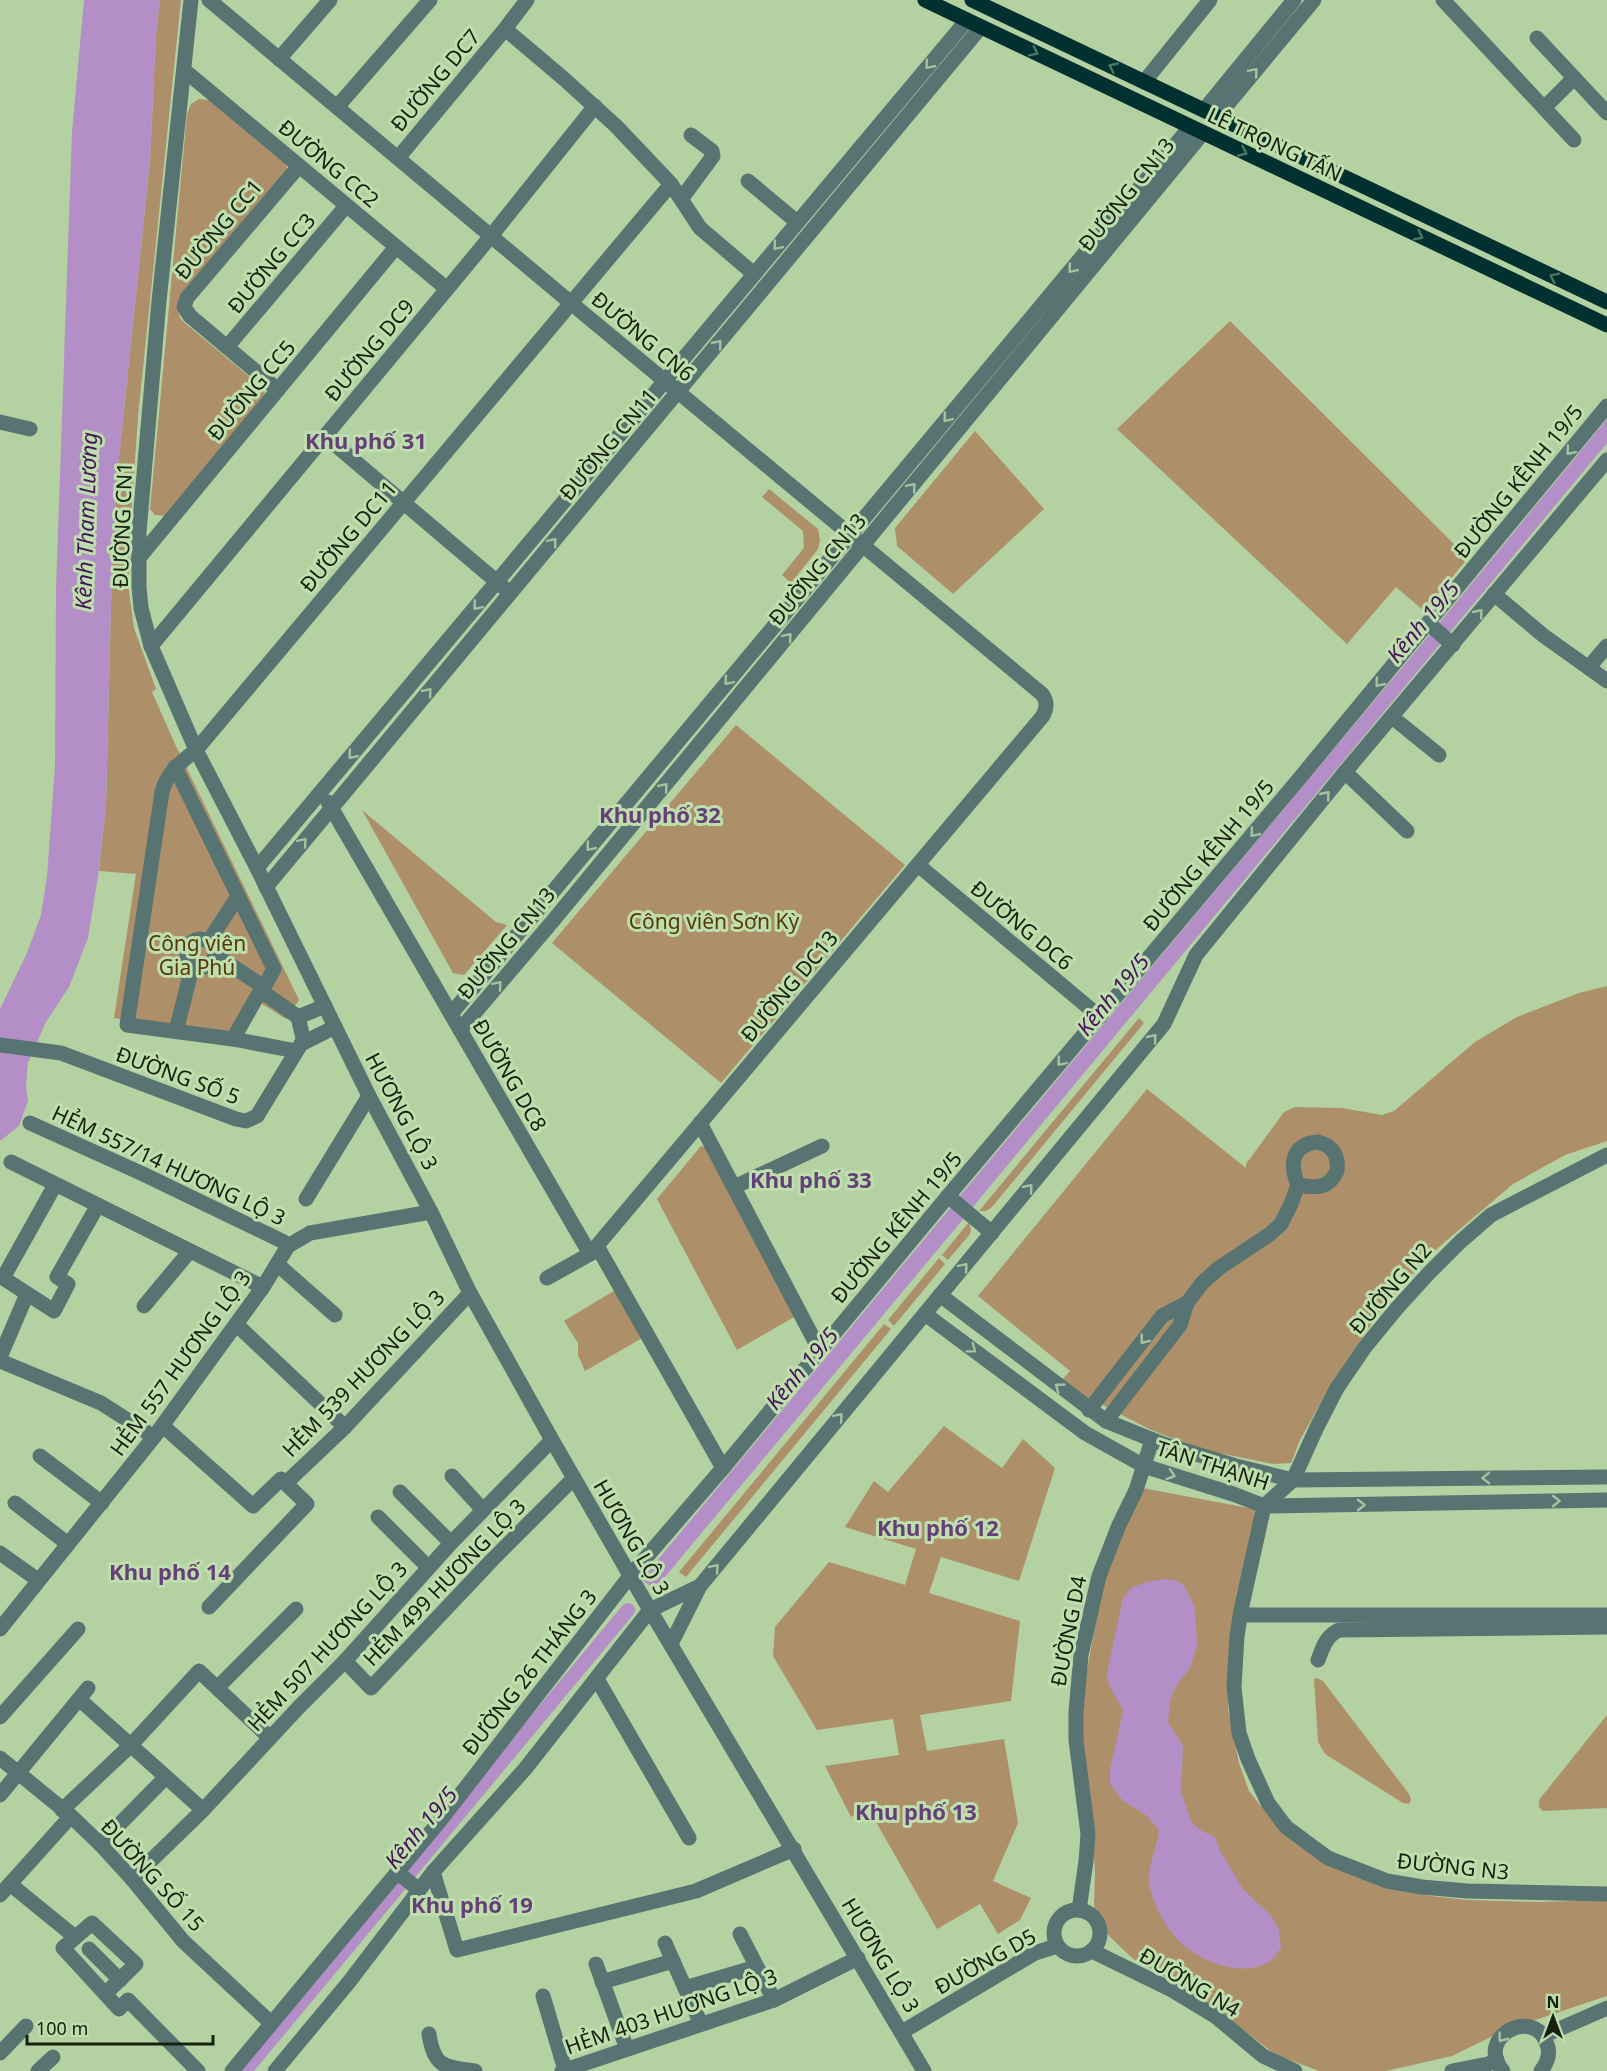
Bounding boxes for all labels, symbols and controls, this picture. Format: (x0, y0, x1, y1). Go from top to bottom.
street label: ĐƯỜNG DC7 (384, 23, 486, 137)
one-way arrow (1027, 45, 1038, 57)
one-way arrow (926, 58, 937, 69)
one-way arrow (1108, 62, 1119, 74)
one-way arrow (1247, 68, 1258, 79)
street label: LÊ TRỌNG TẤN (1203, 101, 1347, 187)
street label: ĐƯỜNG CC2 (273, 113, 385, 213)
street label: ĐƯỜNG CN13 (1072, 132, 1180, 256)
one-way arrow (1237, 145, 1248, 157)
street label: ĐƯỜNG CC1 (168, 173, 268, 285)
street label: ĐƯỜNG CC3 (221, 207, 321, 319)
one-way arrow (1413, 229, 1423, 240)
one-way arrow (773, 239, 784, 250)
one-way arrow (1068, 262, 1079, 273)
one-way arrow (1550, 272, 1561, 284)
street label: ĐƯỜNG CN6 (586, 285, 700, 387)
street label: ĐƯỜNG DC9 (318, 293, 420, 407)
street label: ĐƯỜNG CC5 (201, 334, 301, 446)
one-way arrow (711, 340, 722, 351)
street label: ĐƯỜNG CN11 (553, 382, 663, 506)
street label: ĐƯỜNG KÊNH 19/5 (1447, 398, 1589, 564)
one-way arrow (943, 412, 954, 423)
district label: Khu phố 31 (305, 425, 427, 455)
water label: Kênh Tham Lương (67, 431, 103, 610)
one-way arrow (1566, 445, 1577, 456)
street label: ĐƯỜNG CN1 (106, 462, 138, 588)
street label: ĐƯỜNG DC11 (293, 474, 403, 598)
one-way arrow (905, 483, 916, 494)
street label: ĐƯỜNG CN13 (762, 507, 872, 631)
one-way arrow (546, 538, 557, 549)
water label: Kênh 19/5 (1379, 574, 1465, 668)
one-way arrow (474, 599, 485, 610)
one-way arrow (1471, 609, 1482, 620)
one-way arrow (781, 633, 792, 644)
one-way arrow (725, 674, 736, 685)
one-way arrow (1375, 676, 1386, 687)
one-way arrow (421, 688, 432, 699)
one-way arrow (348, 748, 359, 759)
street label: ĐƯỜNG KÊNH 19/5 (1136, 773, 1280, 937)
one-way arrow (656, 783, 667, 794)
one-way arrow (1319, 791, 1330, 802)
district label: Khu phố 32 (599, 799, 721, 829)
one-way arrow (1250, 826, 1261, 837)
one-way arrow (296, 838, 307, 849)
one-way arrow (586, 840, 597, 851)
street label: ĐƯỜNG DC6 (965, 874, 1079, 976)
street label: ĐƯỜNG CN13 (451, 881, 561, 1005)
park label: Công viên Sơn Kỳ (629, 907, 799, 935)
street label: ĐƯỜNG DC13 (734, 924, 844, 1048)
park label: Công viên Gia Phú (148, 929, 246, 981)
water label: Kênh 19/5 (1069, 947, 1155, 1041)
one-way arrow (491, 981, 502, 992)
street label: ĐƯỜNG DC8 (467, 1014, 553, 1136)
one-way arrow (1146, 1034, 1157, 1045)
street label: ĐƯỜNG SỐ 5 (112, 1040, 244, 1110)
street label: HƯƠNG LỘ 3 (359, 1047, 445, 1175)
one-way arrow (1057, 1055, 1068, 1066)
street label: HẺM 557/14 HƯƠNG LỘ 3 (48, 1099, 290, 1231)
street label: ĐƯỜNG KÊNH 19/5 (824, 1145, 968, 1309)
district label: Khu phố 33 (750, 1164, 872, 1194)
one-way arrow (1022, 1184, 1033, 1195)
street label: ĐƯỜNG N2 (1342, 1236, 1438, 1340)
one-way arrow (956, 1263, 967, 1274)
street label: HẺM 557 HƯƠNG LỘ 3 (103, 1265, 257, 1461)
street label: HẺM 539 HƯƠNG LỘ 3 (276, 1283, 450, 1463)
water label: Kênh 19/5 (758, 1321, 844, 1415)
one-way arrow (1140, 1334, 1151, 1345)
one-way arrow (965, 1342, 976, 1353)
one-way arrow (1055, 1383, 1066, 1394)
one-way arrow (832, 1413, 843, 1424)
street label: TÂN THẠNH (1153, 1434, 1273, 1496)
one-way arrow (1165, 1467, 1176, 1480)
one-way arrow (1481, 1472, 1490, 1484)
street label: HƯƠNG LỘ 3 (588, 1474, 676, 1600)
street label: HẺM 499 HƯƠNG LỘ 3 (357, 1492, 531, 1672)
one-way arrow (1551, 1495, 1560, 1507)
one-way arrow (1356, 1498, 1365, 1511)
district label: Khu phố 12 (877, 1512, 999, 1542)
street label: HẺM 507 HƯƠNG LỘ 3 (241, 1555, 413, 1737)
district label: Khu phố 14 (109, 1556, 231, 1586)
one-way arrow (708, 1563, 719, 1574)
street label: ĐƯỜNG D4 (1044, 1573, 1092, 1689)
street label: ĐƯỜNG 26 THÁNG 3 (455, 1583, 603, 1761)
water label: Kênh 19/5 (377, 1780, 463, 1874)
district label: Khu phố 13 (855, 1796, 977, 1826)
street label: ĐƯỜNG SỐ 15 (95, 1813, 211, 1937)
street label: ĐƯỜNG N3 (1396, 1846, 1510, 1886)
district label: Khu phố 19 (411, 1889, 533, 1919)
street label: HƯƠNG LỘ 3 (836, 1892, 926, 2018)
street label: ĐƯỜNG D5 (929, 1922, 1041, 2000)
street label: ĐƯỜNG N4 (1135, 1941, 1245, 2023)
street label: HẺM 403 HƯƠNG LỘ 3 (561, 1962, 781, 2060)
north arrow (1523, 1987, 1583, 2047)
text: N (1546, 1991, 1560, 2013)
scale bar (27, 2008, 213, 2046)
text: 100 m (36, 2016, 88, 2040)
one-way arrow (1498, 2031, 1509, 2042)

